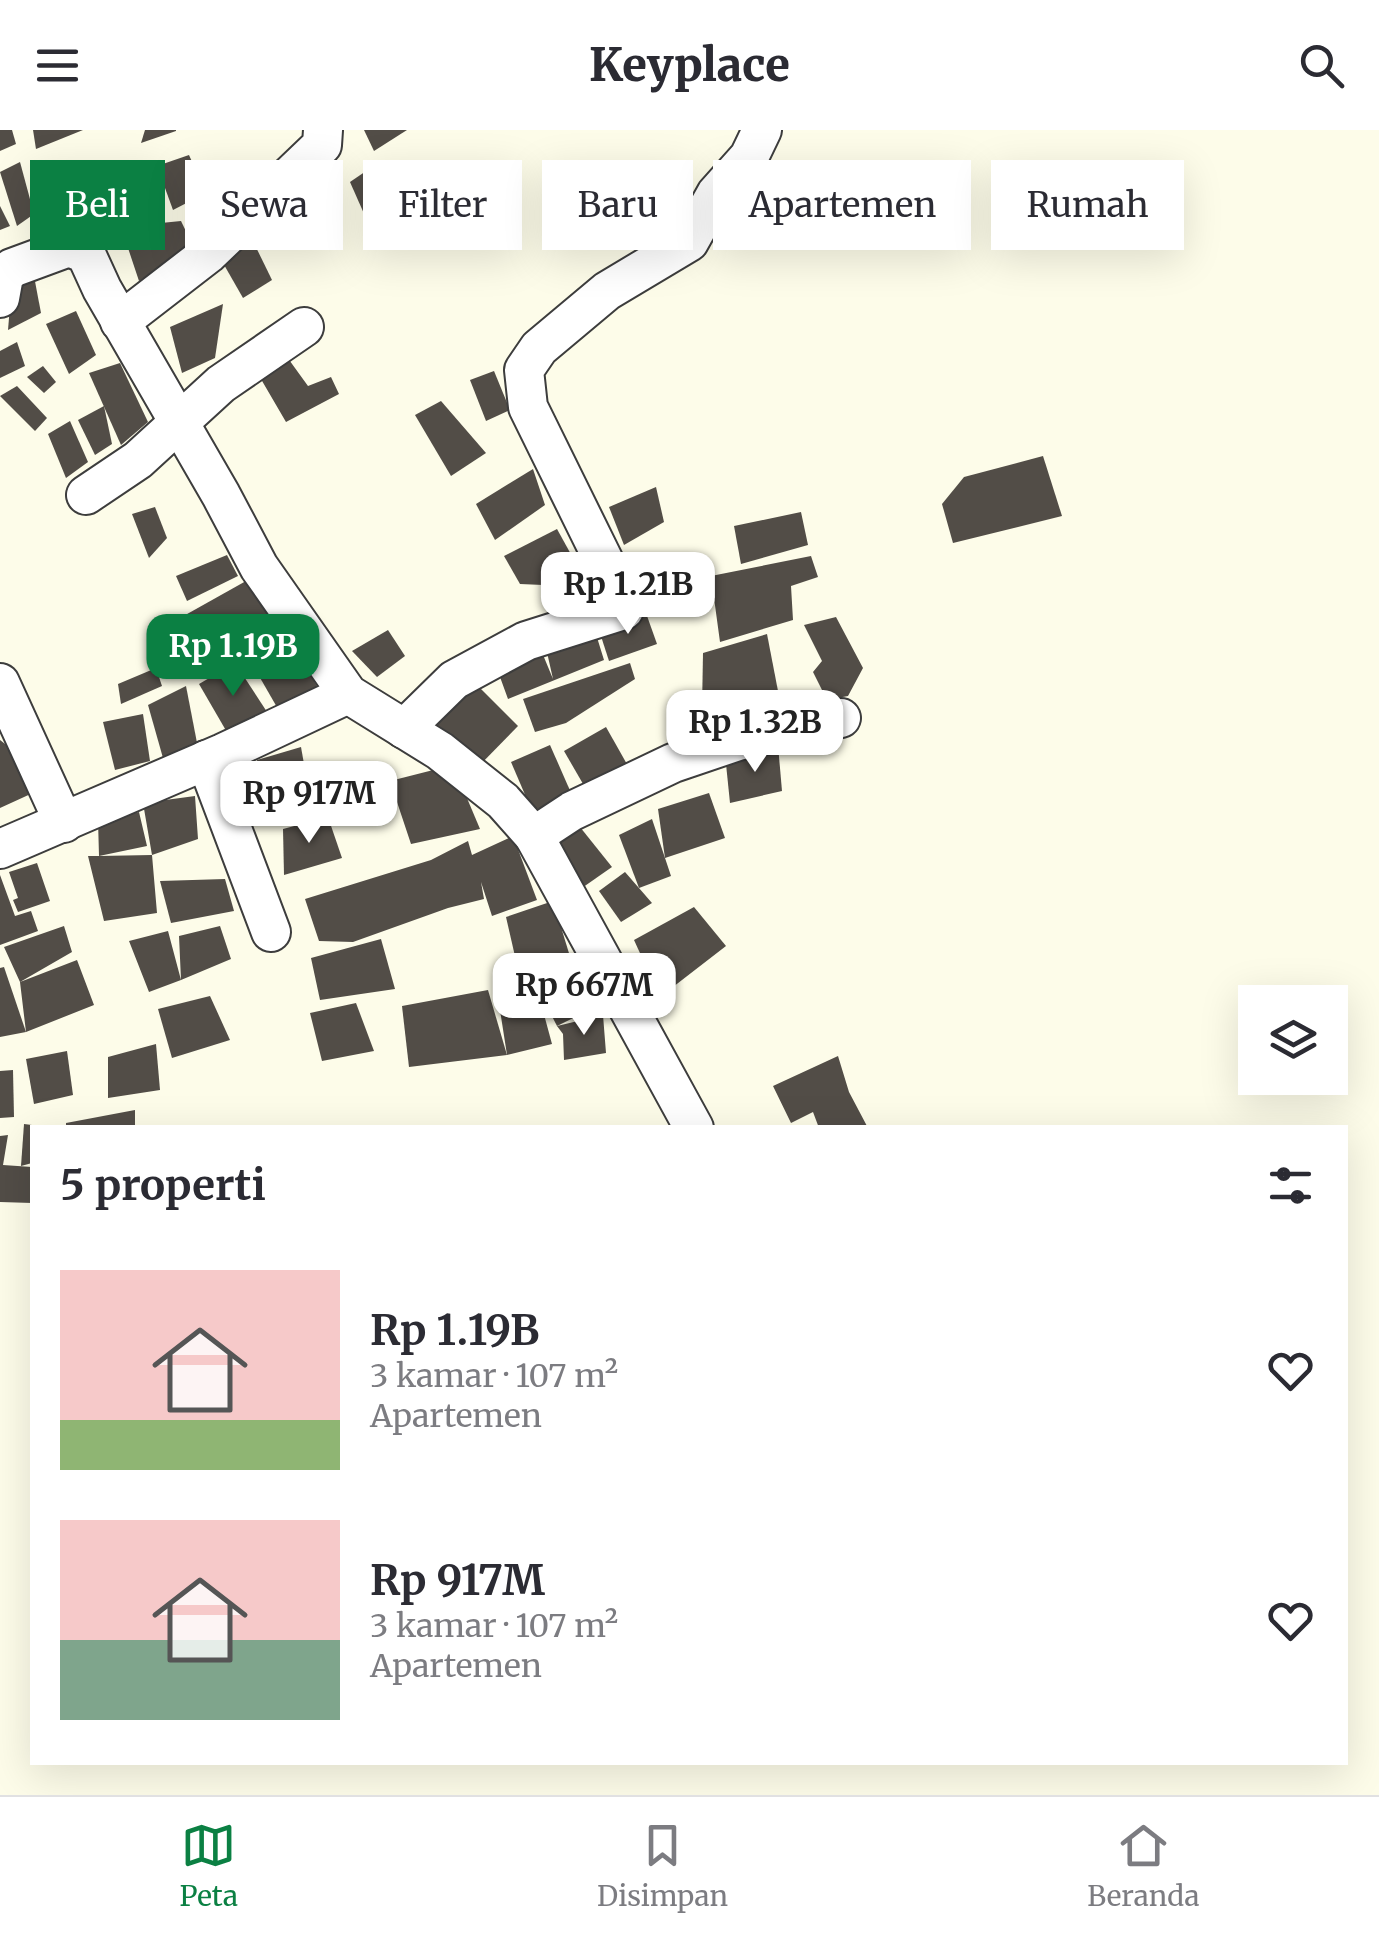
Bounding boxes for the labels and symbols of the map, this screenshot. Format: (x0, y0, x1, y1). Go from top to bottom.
pin: Rp 1.21B (525, 552, 731, 637)
pin: Rp 1.19B (130, 614, 336, 699)
pin: Rp 1.32B (652, 690, 858, 775)
pin: Rp 917M (217, 761, 401, 846)
pin: Rp 667M (492, 953, 676, 1038)

